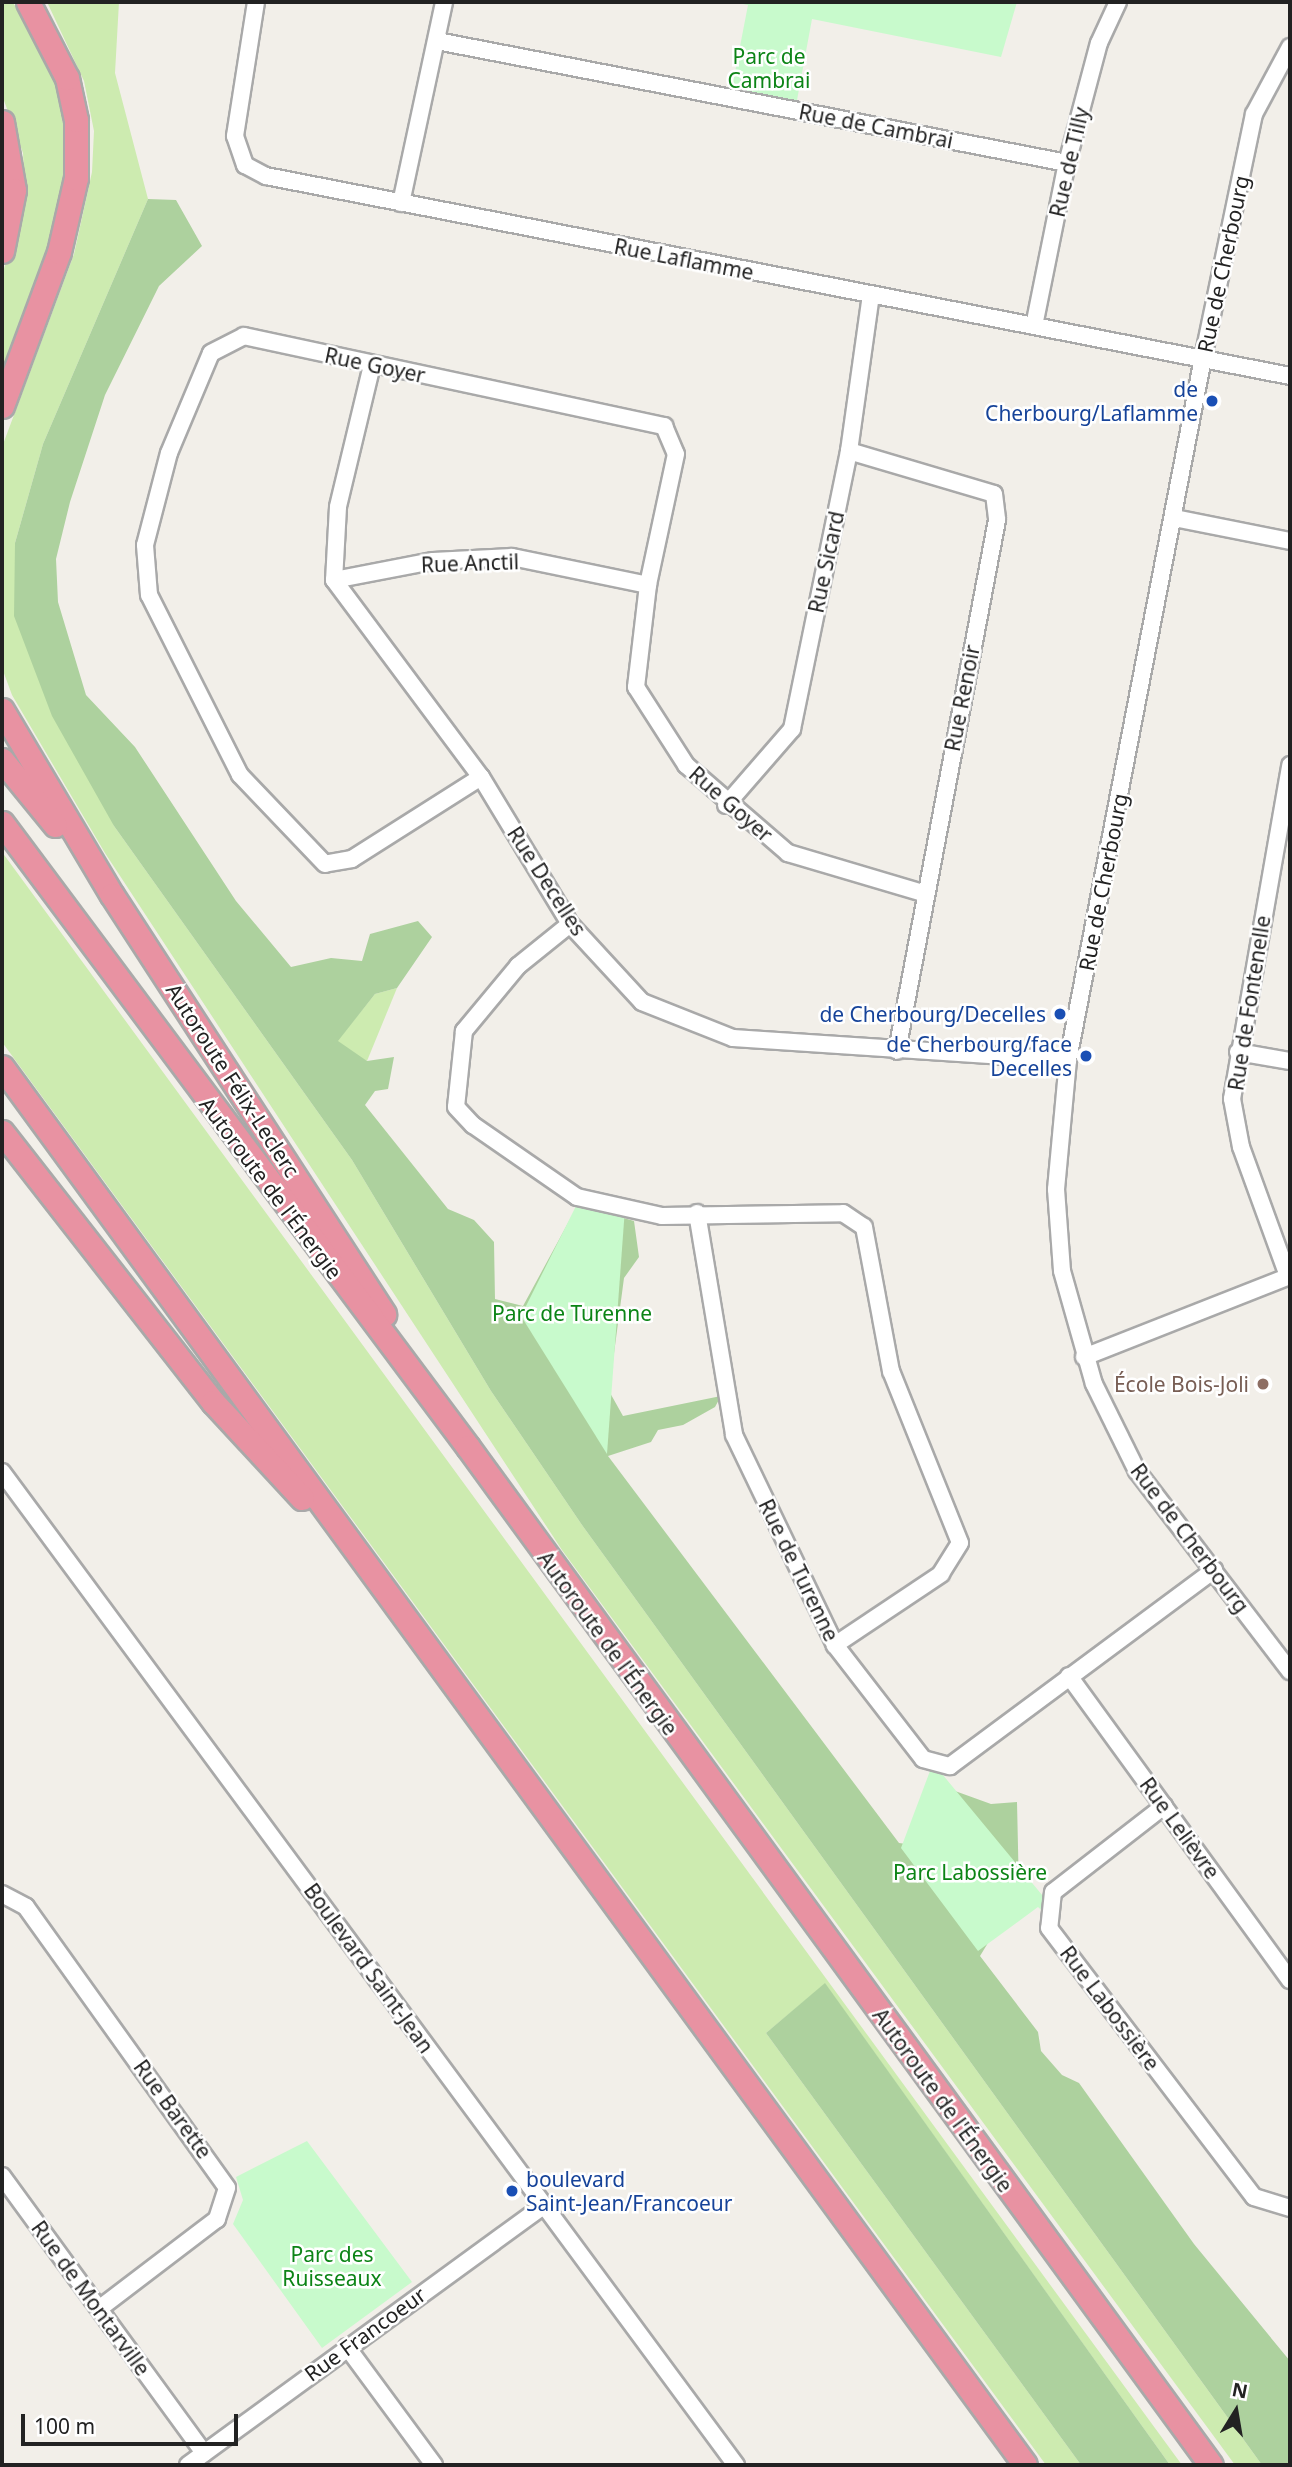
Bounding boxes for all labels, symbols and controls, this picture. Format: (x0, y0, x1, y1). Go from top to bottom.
park label: Parc de Cambrai (727, 43, 811, 93)
street label: Rue de Cambrai (797, 99, 955, 153)
street label: Rue de Tilly (1044, 105, 1094, 219)
street label: Rue de Cherbourg (1192, 173, 1254, 355)
street label: Rue Laflamme (612, 233, 756, 285)
street label: Rue Goyer (322, 342, 428, 388)
place label: de Cherbourg/Laflamme (985, 376, 1198, 426)
marker: de Cherbourg/Laflamme (1204, 393, 1220, 409)
street label: Rue Sicard (803, 509, 849, 615)
street label: Rue Anctil (420, 549, 520, 577)
street label: Rue Renoir (939, 643, 985, 753)
street label: Rue Goyer (684, 761, 778, 847)
street label: Rue de Cherbourg (1073, 791, 1133, 973)
street label: Rue Decelles (502, 822, 592, 940)
street label: Rue de Fontenelle (1223, 914, 1275, 1092)
street label: Autoroute Félix-Leclerc (161, 979, 305, 1181)
place label: de Cherbourg/Decelles (819, 1001, 1046, 1027)
marker: de Cherbourg/Decelles (1052, 1006, 1068, 1022)
place label: de Cherbourg/face Decelles (886, 1031, 1072, 1081)
marker: de Cherbourg/face Decelles (1078, 1048, 1094, 1064)
street label: Autoroute de l'Énergie (194, 1092, 348, 1284)
park label: Parc de Turenne (492, 1300, 652, 1326)
place label: École Bois-Joli (1114, 1371, 1249, 1397)
marker: École Bois-Joli (1255, 1376, 1271, 1392)
street label: Rue de Cherbourg (1126, 1458, 1254, 1618)
street label: Rue de Turenne (754, 1495, 844, 1645)
street label: Autoroute de l'Énergie (533, 1546, 683, 1740)
street label: Rue Lelièvre (1135, 1772, 1225, 1884)
park label: Parc Labossière (893, 1859, 1047, 1885)
street label: Boulevard Saint-Jean (299, 1878, 439, 2058)
street label: Rue Labossière (1055, 1941, 1165, 2075)
street label: Autoroute de l'Énergie (868, 2003, 1018, 2197)
street label: Rue Barette (129, 2055, 217, 2163)
place label: boulevard Saint-Jean/Francoeur (526, 2166, 732, 2216)
marker: boulevard Saint-Jean/Francoeur (504, 2183, 520, 2199)
street label: Rue de Montarville (26, 2216, 156, 2380)
park label: Parc des Ruisseaux (282, 2241, 382, 2291)
street label: Rue Francoeur (300, 2282, 430, 2386)
north arrow (1201, 2376, 1271, 2446)
text: N (1230, 2376, 1250, 2405)
scale bar (24, 2400, 242, 2444)
text: 100 m (34, 2412, 95, 2440)

